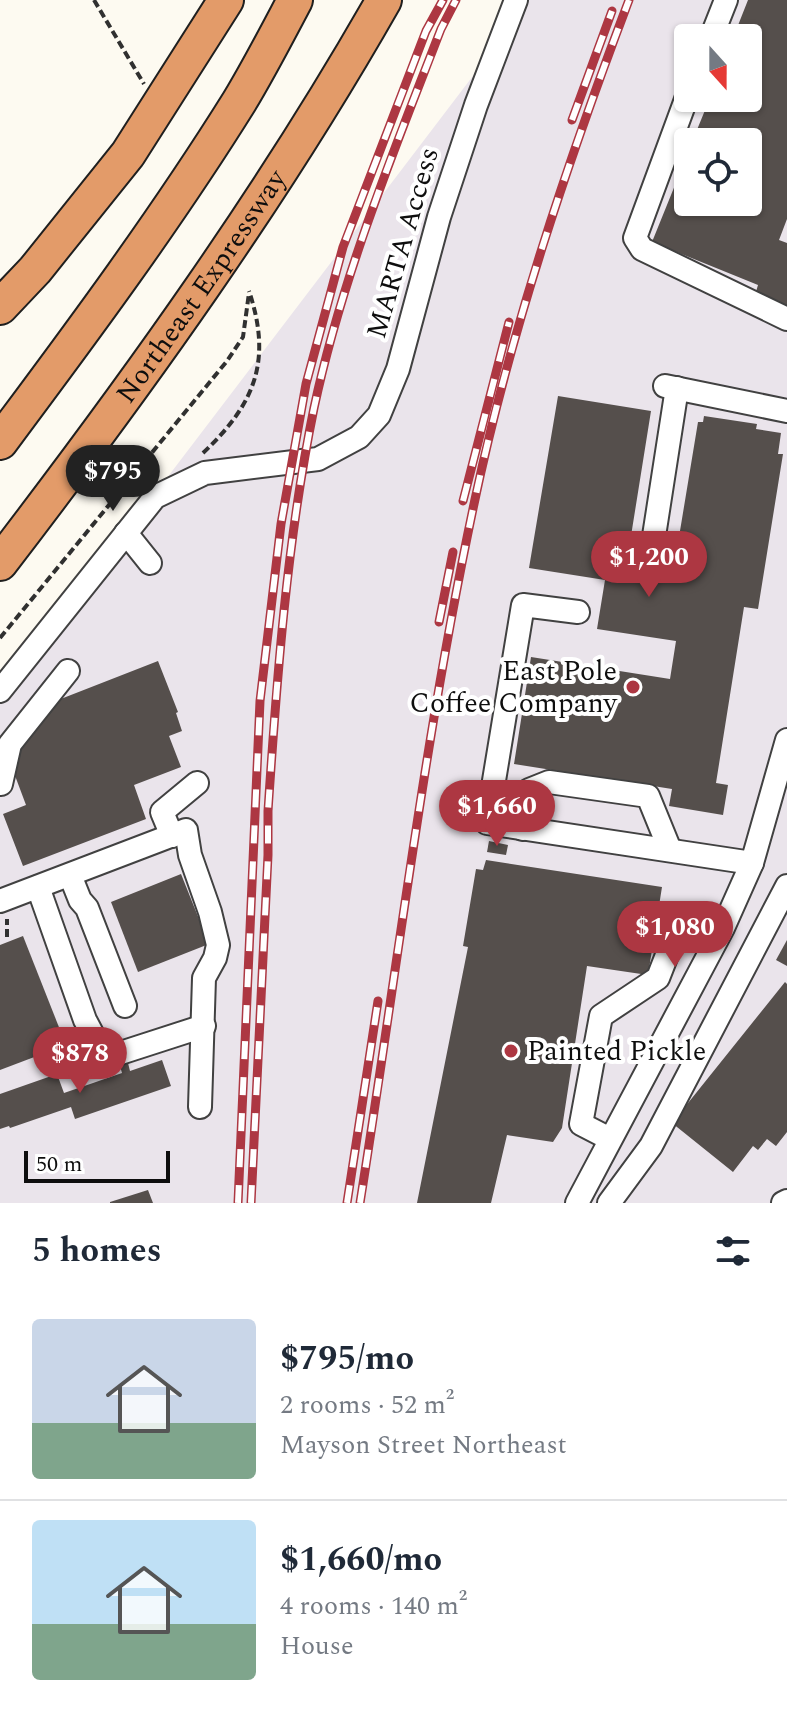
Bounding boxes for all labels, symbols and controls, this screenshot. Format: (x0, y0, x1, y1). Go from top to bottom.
north arrow (674, 24, 762, 112)
map controls (674, 24, 762, 216)
button: locate (674, 128, 762, 216)
street label: MARTA Access (355, 142, 451, 344)
street label: Northeast Expressway (105, 160, 298, 412)
pin: $795 (66, 445, 160, 513)
text: $795 (84, 451, 142, 491)
pin: $1,200 (584, 531, 714, 599)
text: $1,200 (609, 537, 689, 577)
place label: East Pole Coffee Company (410, 650, 619, 725)
marker: East Pole Coffee Company (624, 678, 642, 696)
pin: $1,660 (432, 780, 562, 848)
text: $1,660 (457, 786, 537, 826)
pin: $1,080 (610, 901, 740, 969)
text: $1,080 (635, 907, 715, 947)
pin: $878 (33, 1027, 127, 1095)
place label: Painted Pickle (527, 1030, 706, 1073)
text: $878 (51, 1033, 109, 1073)
marker: Painted Pickle (502, 1042, 520, 1060)
scale bar (24, 1147, 170, 1183)
text: 50 m (36, 1148, 82, 1181)
text: 5 homes (32, 1225, 162, 1277)
icon: filters (711, 1229, 755, 1273)
text: $795/mo (280, 1333, 414, 1385)
icon: home (96, 1351, 192, 1447)
text: 2 rooms · 52 m² (280, 1385, 454, 1425)
text: Mayson Street Northeast (280, 1425, 567, 1465)
text: $1,660/mo (280, 1534, 442, 1586)
icon: home (96, 1552, 192, 1648)
text: 4 rooms · 140 m² (280, 1586, 467, 1626)
text: House (280, 1626, 354, 1666)

